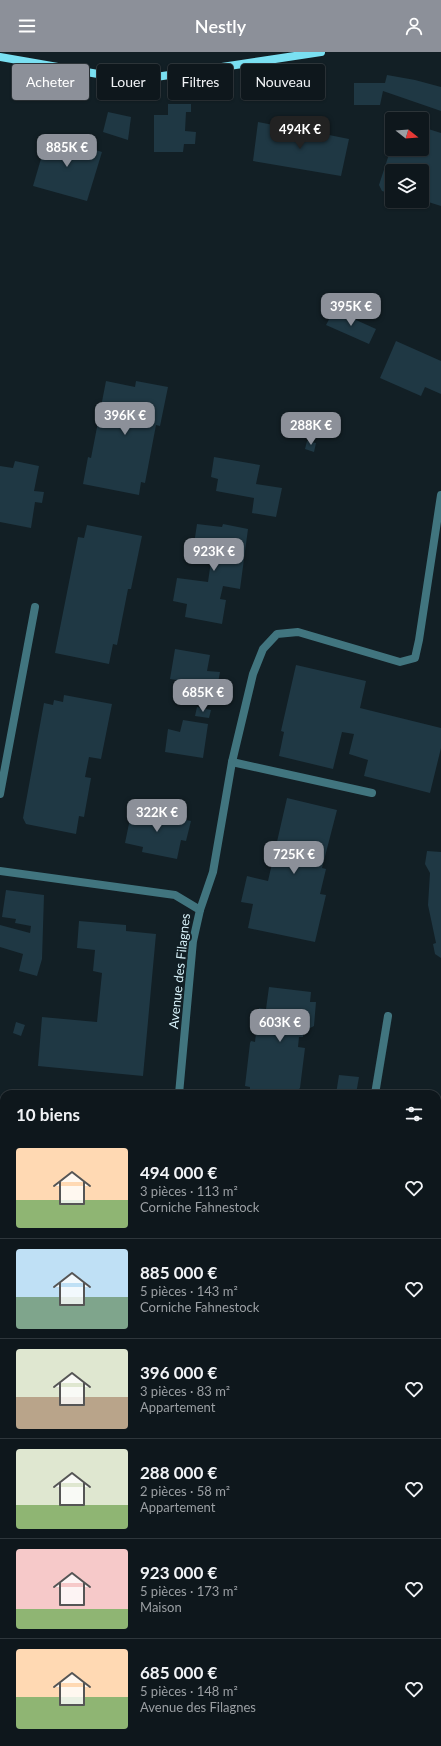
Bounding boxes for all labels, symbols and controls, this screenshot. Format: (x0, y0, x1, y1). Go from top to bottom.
icon: menu (16, 15, 38, 37)
text: Nestly (195, 15, 246, 37)
icon: person (403, 15, 425, 37)
chip: Acheter (12, 64, 89, 100)
chip: Louer (97, 64, 160, 100)
chip: Filtres (168, 64, 233, 100)
chip: Nouveau (241, 64, 325, 100)
north arrow (385, 112, 429, 156)
map controls (385, 112, 429, 208)
pin: 494K € (267, 116, 333, 150)
text: 494K € (279, 121, 321, 137)
pin: 885K € (34, 134, 100, 168)
text: 885K € (46, 139, 88, 155)
button: layers (385, 164, 429, 208)
pin: 395K € (318, 293, 384, 327)
text: 395K € (330, 298, 372, 314)
pin: 396K € (92, 402, 158, 436)
text: 396K € (104, 407, 146, 423)
pin: 288K € (278, 412, 344, 446)
text: 288K € (290, 417, 332, 433)
pin: 923K € (181, 538, 247, 572)
text: 923K € (193, 543, 235, 559)
pin: 685K € (170, 679, 236, 713)
text: 685K € (182, 684, 224, 700)
pin: 322K € (124, 799, 190, 833)
text: 322K € (136, 804, 178, 820)
pin: 725K € (261, 841, 327, 875)
text: 725K € (273, 846, 315, 862)
street label: Avenue des Filagnes (165, 912, 193, 1029)
pin: 603K € (247, 1009, 313, 1043)
text: 603K € (259, 1014, 301, 1030)
icon: filters (403, 1103, 425, 1125)
text: 10 biens (16, 1104, 80, 1125)
text: 494 000 € (140, 1162, 217, 1183)
icon: home (48, 1164, 96, 1212)
icon: heart (403, 1177, 425, 1199)
text: 3 pièces · 113 m² (140, 1183, 238, 1199)
text: Corniche Fahnestock (140, 1199, 259, 1215)
text: 885 000 € (140, 1262, 217, 1283)
icon: home (48, 1265, 96, 1313)
icon: heart (403, 1278, 425, 1300)
text: 5 pièces · 143 m² (140, 1283, 238, 1299)
text: Corniche Fahnestock (140, 1299, 259, 1315)
text: 396 000 € (140, 1362, 217, 1383)
icon: home (48, 1365, 96, 1413)
icon: heart (403, 1378, 425, 1400)
text: 3 pièces · 83 m² (140, 1383, 230, 1399)
text: Appartement (140, 1399, 215, 1415)
text: 288 000 € (140, 1462, 217, 1483)
icon: home (48, 1465, 96, 1513)
icon: heart (403, 1478, 425, 1500)
text: 2 pièces · 58 m² (140, 1483, 230, 1499)
text: Appartement (140, 1499, 215, 1515)
text: 923 000 € (140, 1562, 217, 1583)
icon: home (48, 1565, 96, 1613)
icon: heart (403, 1578, 425, 1600)
text: 5 pièces · 173 m² (140, 1583, 238, 1599)
text: Maison (140, 1599, 182, 1615)
text: 685 000 € (140, 1662, 217, 1683)
icon: home (48, 1665, 96, 1713)
icon: heart (403, 1678, 425, 1700)
text: 5 pièces · 148 m² (140, 1683, 238, 1699)
text: Avenue des Filagnes (140, 1699, 256, 1715)

